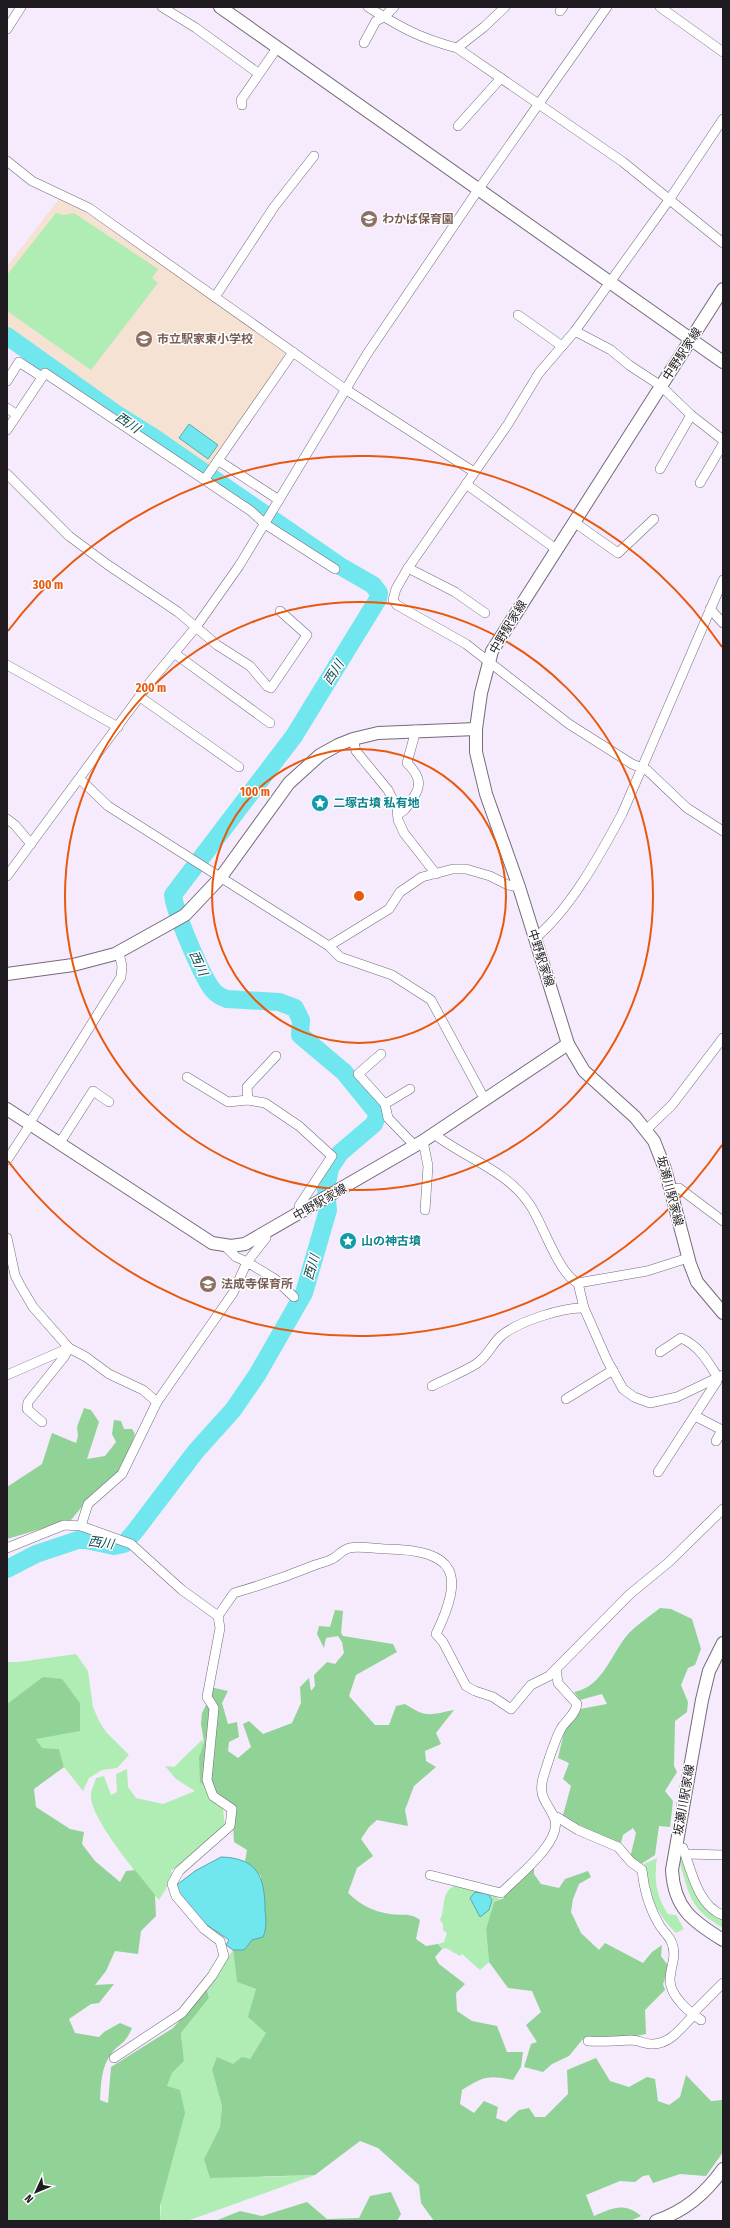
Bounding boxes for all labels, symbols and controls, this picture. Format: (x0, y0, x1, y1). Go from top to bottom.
school or university icon: わかば保育園 (359, 209, 379, 229)
place label: わかば保育園 (382, 212, 454, 226)
street label: 中野駅家線 (660, 325, 704, 383)
school or university icon: 市立駅家東小学校 (134, 329, 154, 349)
place label: 市立駅家東小学校 (157, 332, 253, 346)
water label: 西川 (113, 409, 144, 437)
text: 300 m (32, 578, 63, 592)
street label: 中野駅家線 (487, 598, 529, 656)
water label: 西川 (320, 656, 348, 687)
text: 200 m (135, 681, 166, 695)
text: 100 m (240, 785, 270, 799)
place icon: 二塚古墳 私有地 (310, 793, 330, 813)
place label: 二塚古墳 私有地 (333, 796, 420, 810)
centre of rings (352, 889, 366, 903)
street label: 中野駅家線 (525, 927, 557, 989)
water label: 西川 (186, 948, 212, 980)
street label: 坂瀬川駅家線 (654, 1154, 686, 1228)
street label: 中野駅家線 (291, 1181, 349, 1223)
place icon: 山の神古墳 (338, 1231, 358, 1251)
place label: 山の神古墳 (361, 1234, 421, 1248)
water label: 西川 (301, 1251, 323, 1282)
school or university icon: 法成寺保育所 (198, 1274, 218, 1294)
place label: 法成寺保育所 (221, 1277, 293, 1291)
water label: 西川 (87, 1533, 117, 1552)
street label: 坂瀬川駅家線 (671, 1763, 697, 1837)
north arrow (16, 2172, 56, 2212)
text: N (22, 2192, 36, 2205)

